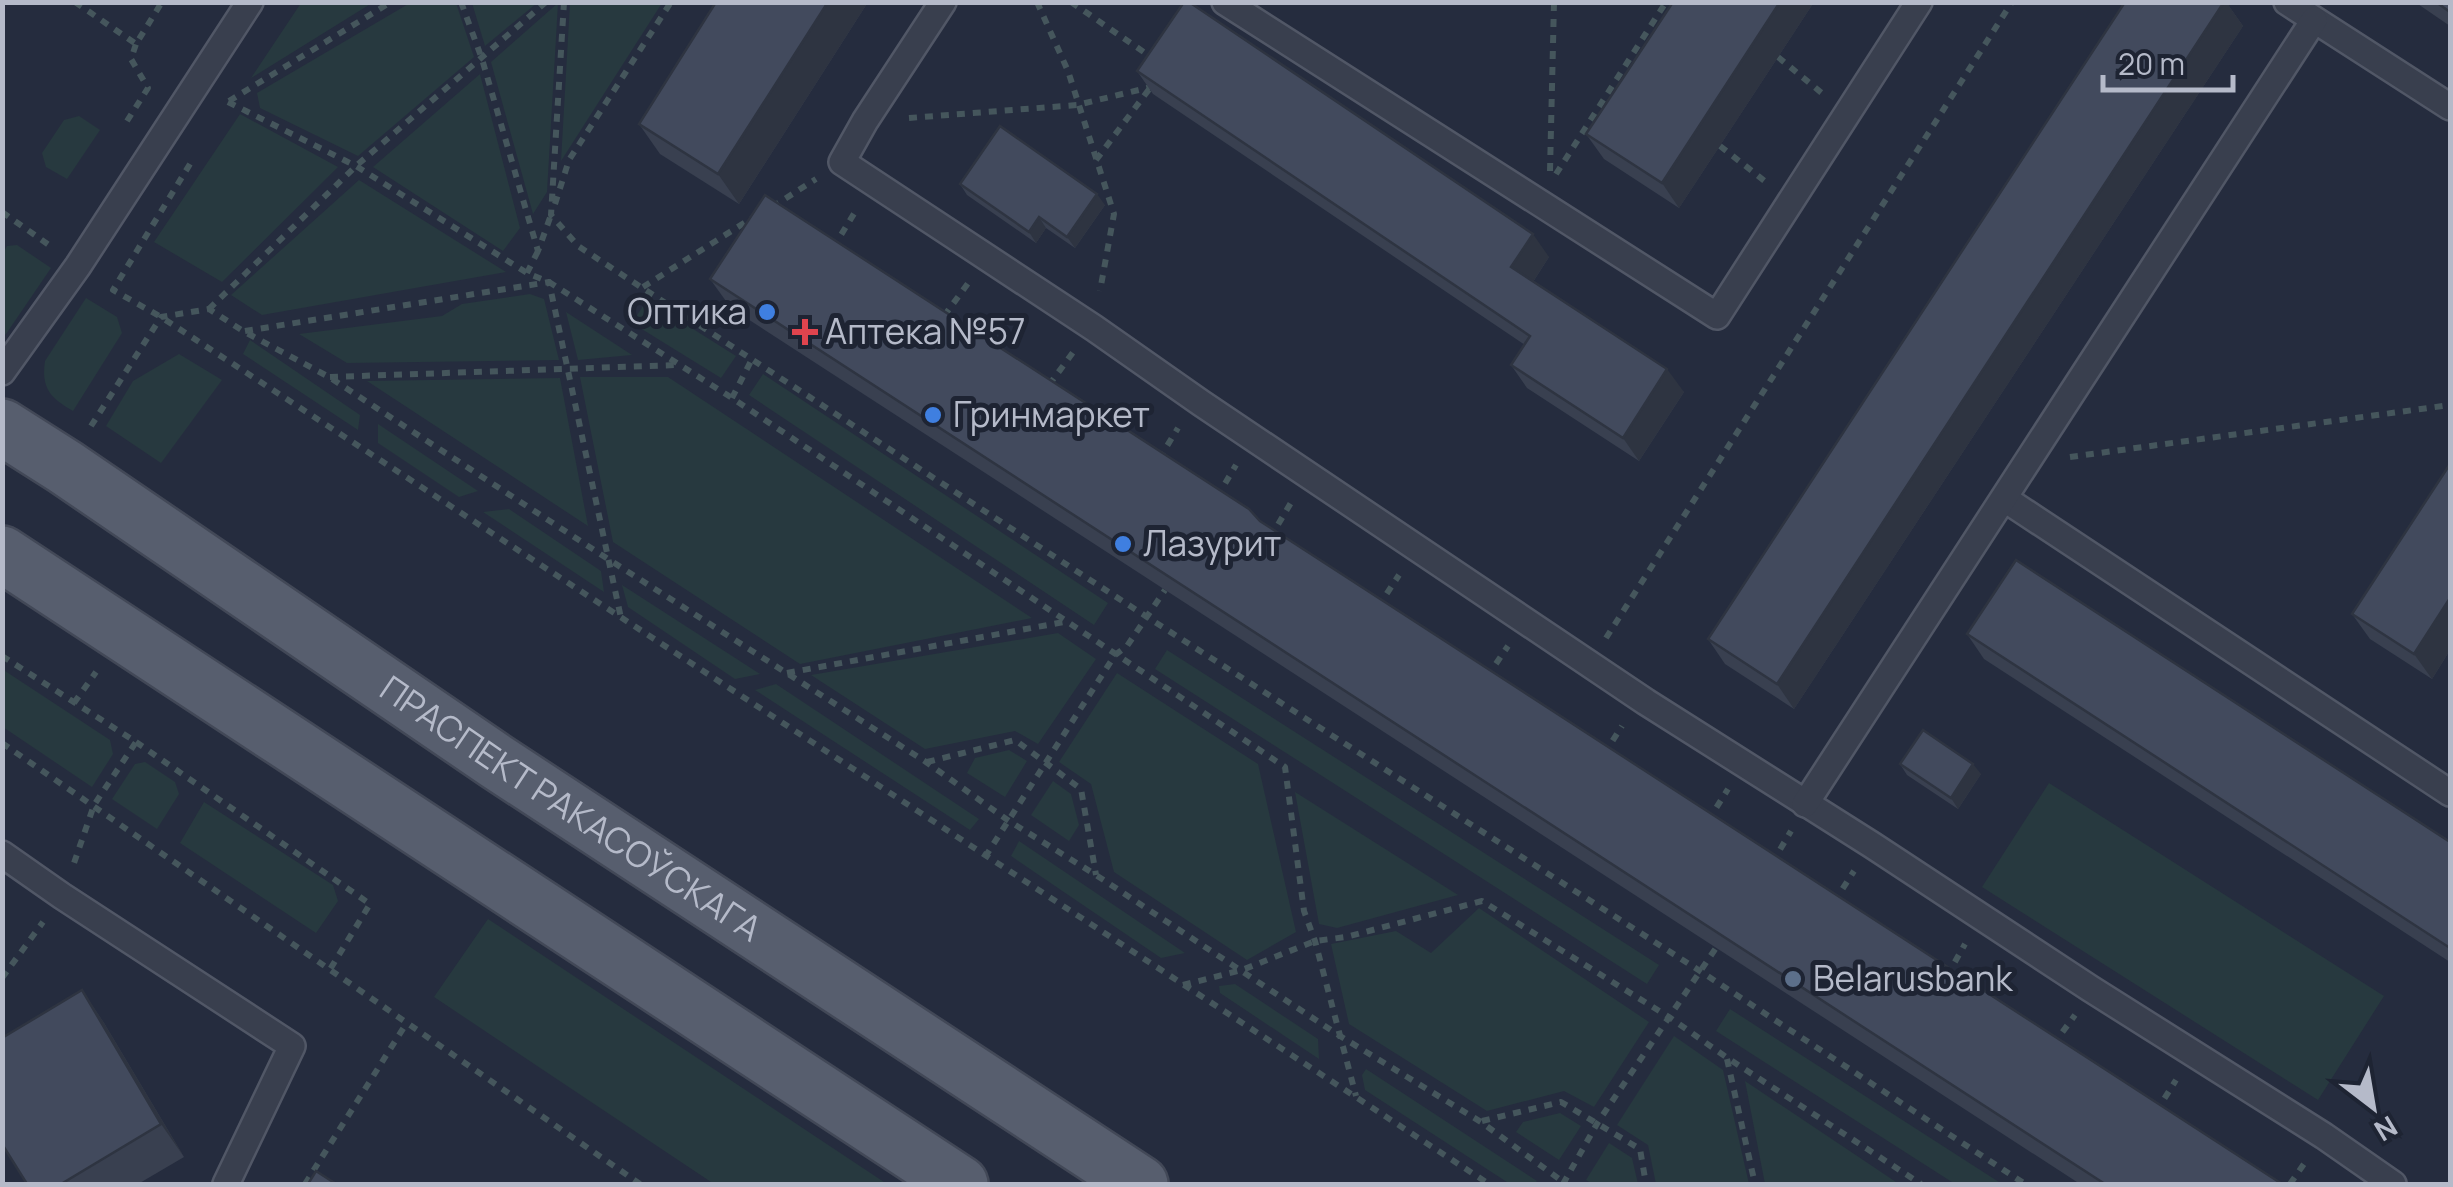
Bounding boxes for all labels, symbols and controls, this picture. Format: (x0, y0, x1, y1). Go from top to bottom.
scale bar (2103, 30, 2233, 92)
text: 20 m (2118, 43, 2185, 84)
place label: Оптика (627, 287, 747, 335)
marker: Оптика (756, 301, 778, 323)
place label: Аптека №57 (825, 307, 1026, 355)
marker: Аптека №57 (794, 321, 816, 343)
place label: Гринмаркет (953, 390, 1150, 438)
marker: Гринмаркет (922, 404, 944, 426)
place label: Лазурит (1143, 519, 1281, 567)
marker: Лазурит (1112, 533, 1134, 555)
street label: ПРАСПЕКТ РАКАСОЎСКАГА (371, 664, 771, 952)
place label: Belarusbank (1813, 954, 2014, 1002)
marker: Belarusbank (1782, 968, 1804, 990)
north arrow (2323, 1057, 2423, 1157)
text: N (2368, 1108, 2405, 1151)

